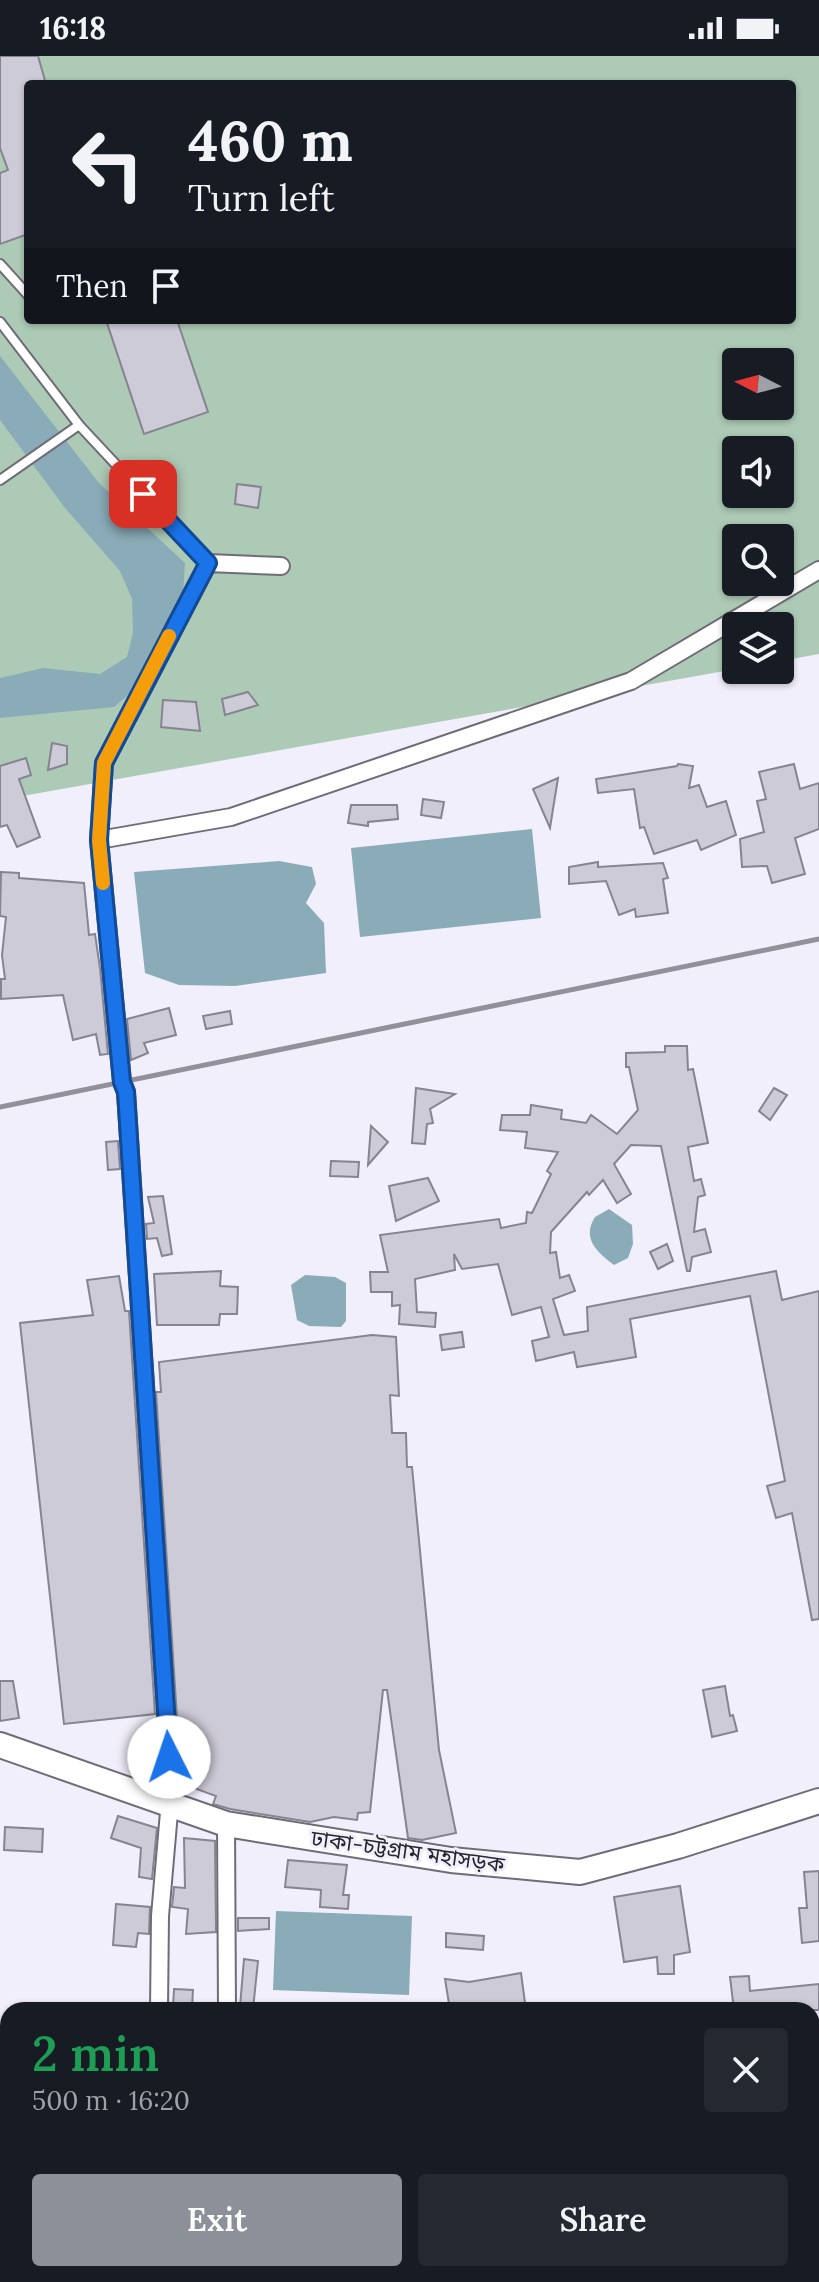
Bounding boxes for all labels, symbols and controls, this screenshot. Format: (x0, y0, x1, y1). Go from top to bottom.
text: 16:18 (40, 9, 106, 47)
text: 460 m (188, 105, 353, 176)
icon: left (56, 112, 160, 216)
text: Turn left (188, 175, 335, 221)
icon: arrive (144, 264, 188, 308)
text: Then (56, 267, 128, 305)
north arrow (722, 348, 794, 420)
map controls (722, 348, 794, 684)
button: sound (722, 436, 794, 508)
pin (109, 460, 177, 528)
icon: arrive (121, 472, 165, 516)
button: search (722, 524, 794, 596)
button: layers (722, 612, 794, 684)
position arrow (127, 1715, 211, 1799)
street label: ঢাকা-চট্টগ্রাম মহাসড়ক (308, 1823, 507, 1878)
text: 2 min (32, 2023, 159, 2084)
button: close (704, 2028, 788, 2112)
text: 500 m · 16:20 (32, 2084, 190, 2117)
button: Exit (32, 2174, 402, 2266)
button: Share (418, 2174, 788, 2266)

